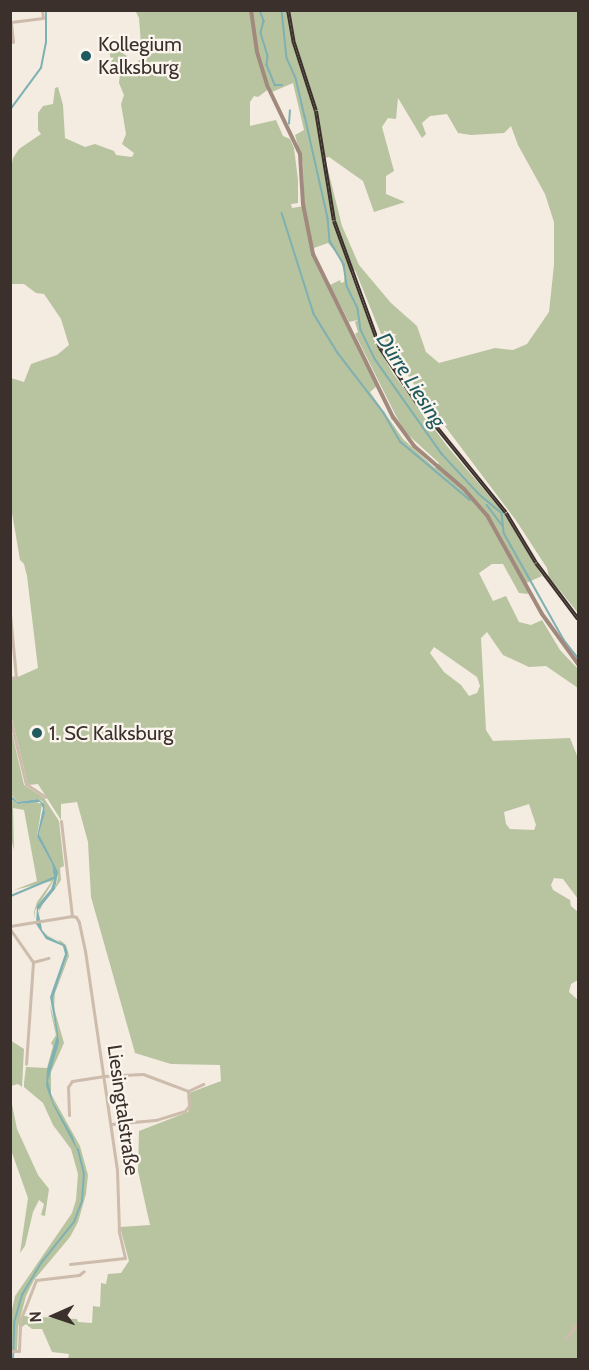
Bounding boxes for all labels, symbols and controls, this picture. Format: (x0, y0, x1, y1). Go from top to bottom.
place label: Kollegium Kalksburg (98, 33, 182, 80)
marker: Kollegium Kalksburg (79, 49, 93, 63)
water label: Dürre Liesing (371, 328, 451, 432)
place label: 1. SC Kalksburg (49, 721, 173, 745)
marker: 1. SC Kalksburg (30, 726, 44, 740)
street label: Liesingtalstraße (102, 1043, 144, 1177)
north arrow (24, 1286, 84, 1346)
text: N (26, 1311, 45, 1323)

